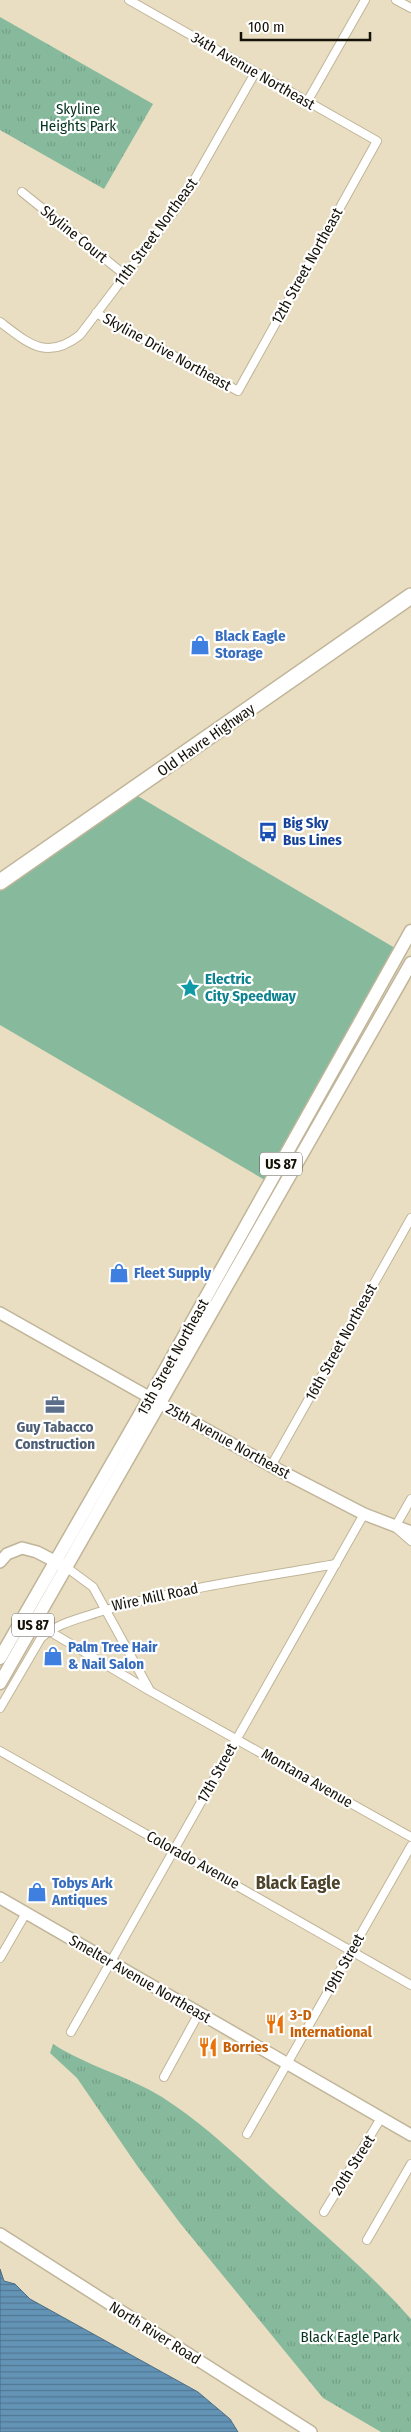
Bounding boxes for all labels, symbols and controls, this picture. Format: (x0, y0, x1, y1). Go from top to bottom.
scale bar (241, 10, 370, 42)
text: 100 m (248, 18, 285, 36)
street label: 34th Avenue Northeast (188, 28, 318, 114)
park label: Skyline Heights Park (40, 100, 116, 135)
street label: 11th Street Northeast (111, 174, 201, 290)
street label: Skyline Court (37, 202, 111, 267)
street label: 12th Street Northeast (268, 205, 346, 327)
street label: Skyline Drive Northeast (100, 309, 234, 395)
place label: Black Eagle Storage (215, 627, 286, 662)
shop icon: Black Eagle Storage (189, 634, 211, 656)
street label: Old Havre Highway (154, 700, 258, 780)
place label: Big Sky Bus Lines (283, 814, 342, 849)
bus stop icon: Big Sky Bus Lines (257, 821, 279, 843)
place label: Electric City Speedway (205, 970, 297, 1005)
place icon: Electric City Speedway (179, 977, 201, 999)
road number: US 87 (260, 1152, 302, 1176)
shop icon: Fleet Supply (108, 1262, 130, 1284)
place label: Fleet Supply (134, 1264, 212, 1282)
street label: 16th Street Northeast (301, 1280, 381, 1404)
street label: 15th Street Northeast (134, 1296, 212, 1418)
office icon: Guy Tabacco Construction (44, 1394, 66, 1416)
street label: 25th Avenue Northeast (163, 1399, 293, 1483)
place label: Guy Tabacco Construction (15, 1418, 95, 1453)
street label: Wire Mill Road (110, 1579, 200, 1615)
road number: US 87 (12, 1614, 54, 1636)
place label: Palm Tree Hair & Nail Salon (68, 1638, 158, 1673)
shop icon: Palm Tree Hair & Nail Salon (42, 1645, 64, 1667)
street label: 17th Street (193, 1740, 241, 1806)
street label: Montana Avenue (258, 1745, 356, 1811)
street label: Colorado Avenue (143, 1827, 243, 1893)
district label: Black Eagle (256, 1872, 340, 1894)
place label: Tobys Ark Antiques (51, 1874, 113, 1909)
shop icon: Tobys Ark Antiques (26, 1881, 48, 1903)
street label: Smelter Avenue Northeast (66, 1931, 214, 2027)
street label: 19th Street (320, 1931, 368, 1997)
place label: 3-D International (289, 2006, 373, 2041)
restaurant icon: 3-D International (264, 2013, 286, 2035)
restaurant icon: Borries (197, 2036, 219, 2058)
place label: Borries (223, 2038, 269, 2056)
street label: 20th Street (327, 2131, 379, 2198)
street label: North River Road (106, 2298, 204, 2368)
park label: Black Eagle Park (301, 2328, 399, 2346)

